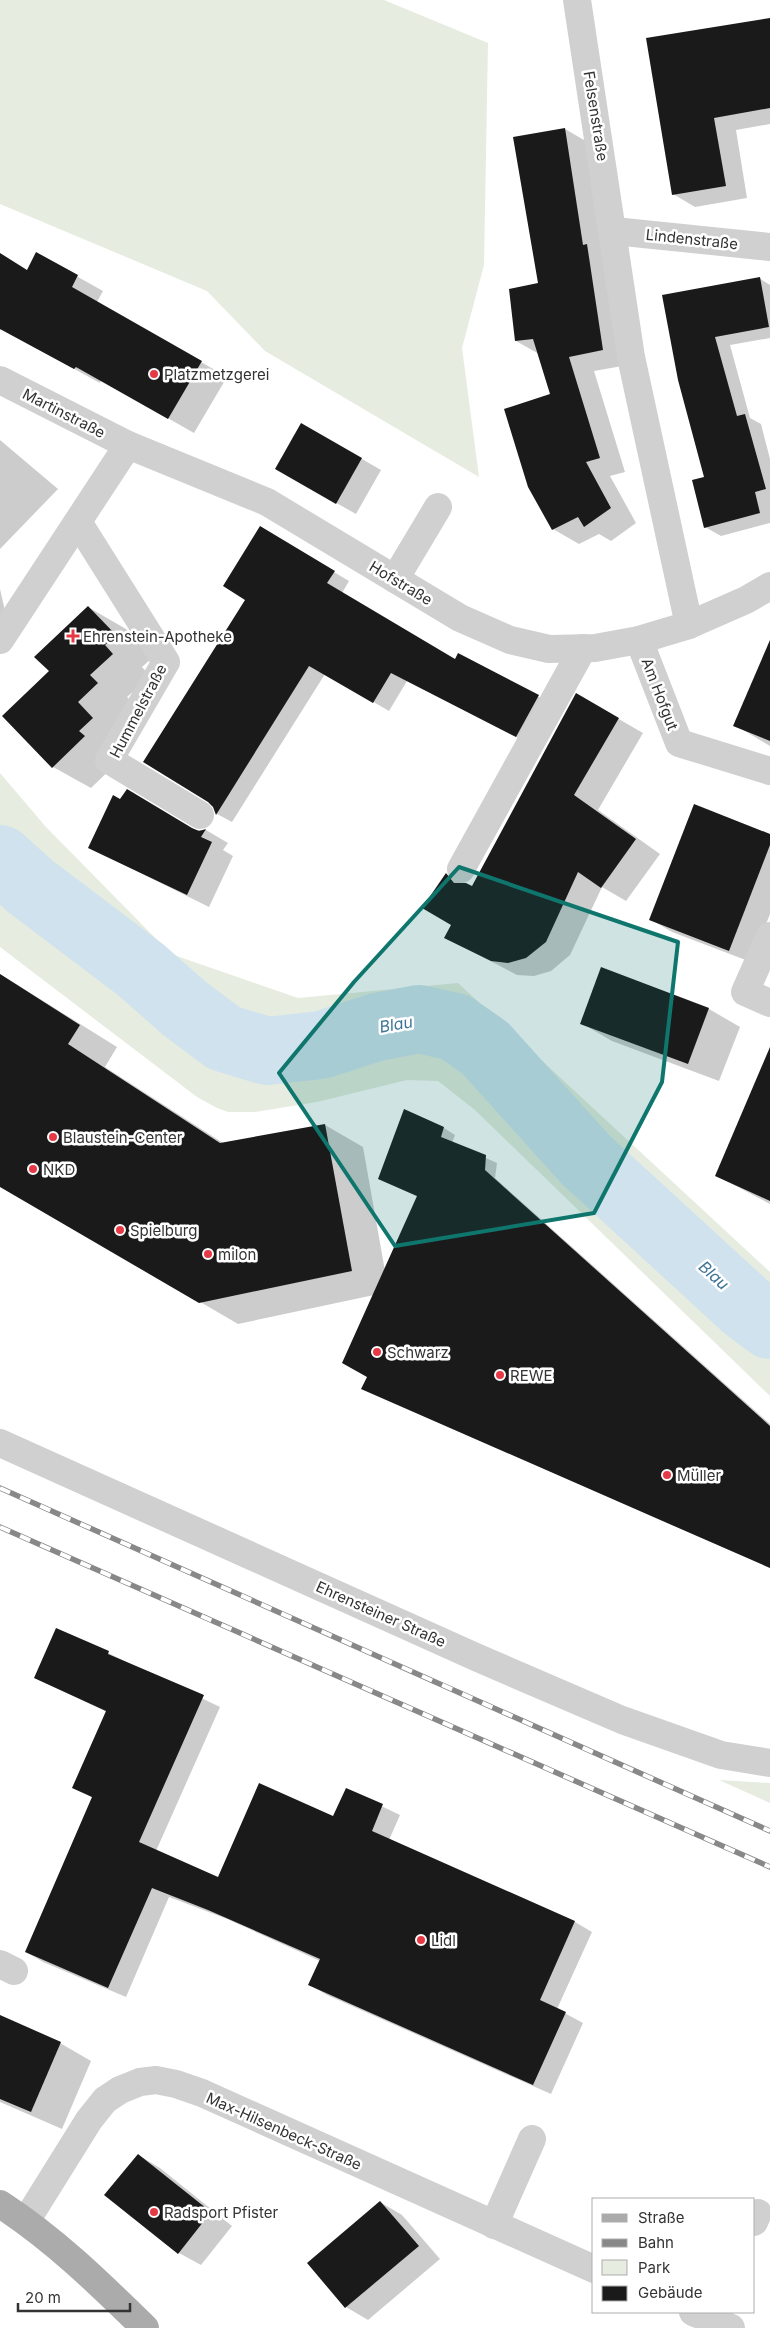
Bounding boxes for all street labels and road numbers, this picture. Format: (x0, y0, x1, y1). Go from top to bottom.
street label: Felsenstraße (579, 70, 613, 162)
street label: Lindenstraße (645, 225, 739, 253)
street label: Martinstraße (20, 384, 108, 442)
street label: Hofstraße (366, 557, 436, 609)
street label: Am Hofgut (638, 655, 683, 733)
street label: Hummelstraße (105, 661, 171, 761)
street label: Ehrensteiner Straße (313, 1577, 449, 1651)
street label: Max-Hilsenbeck-Straße (203, 2088, 365, 2174)

